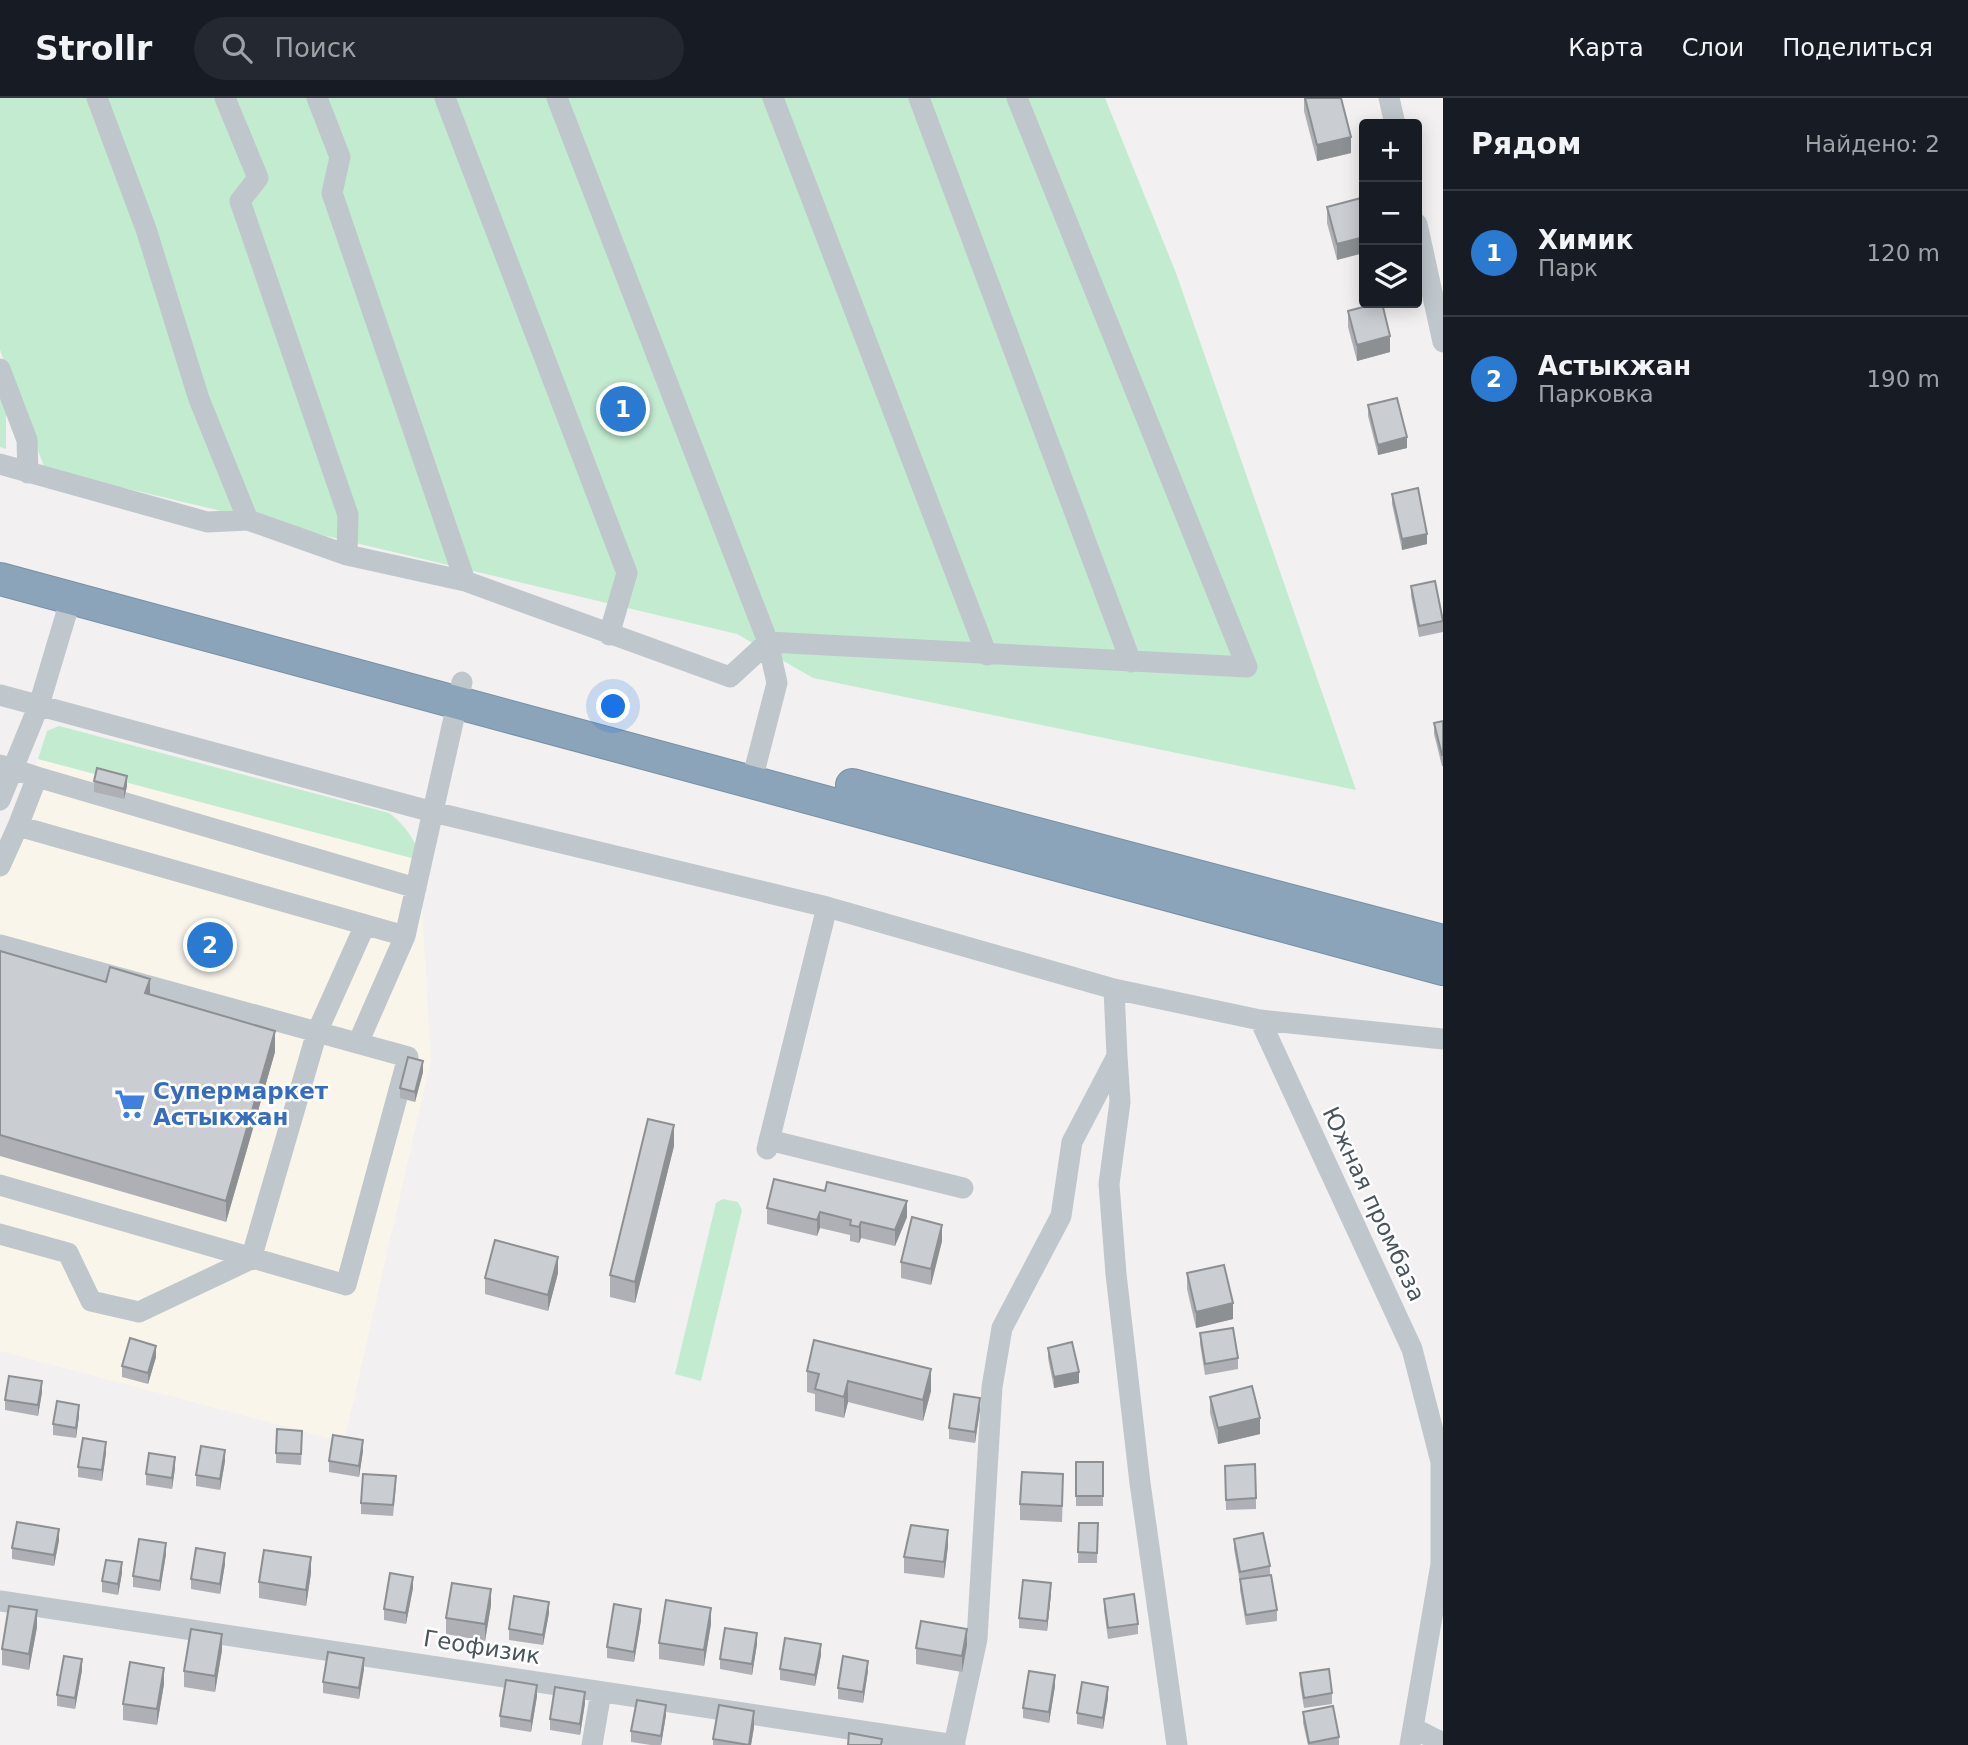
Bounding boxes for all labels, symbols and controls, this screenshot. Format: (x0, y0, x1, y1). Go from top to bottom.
search box (194, 17, 684, 80)
text: Strollr (35, 29, 152, 68)
icon: search (218, 29, 256, 67)
text: Поиск (274, 33, 357, 63)
text: Карта (1568, 34, 1644, 62)
text: Слои (1682, 34, 1744, 62)
text: Поделиться (1782, 34, 1933, 62)
map controls (1359, 119, 1422, 308)
button: + (1359, 119, 1422, 182)
text: Рядом (1471, 126, 1582, 161)
text: Найдено: 2 (1805, 131, 1940, 157)
button: − (1359, 182, 1422, 245)
text: Химик (1538, 225, 1633, 255)
text: 1 (1486, 240, 1502, 266)
text: 120 m (1866, 240, 1940, 266)
button: layers (1359, 245, 1422, 308)
text: Парк (1538, 255, 1598, 281)
text: Астыкжан (1538, 351, 1691, 381)
text: 2 (1486, 366, 1502, 392)
text: 190 m (1866, 366, 1940, 392)
text: Парковка (1538, 381, 1654, 407)
pin: 1 (600, 383, 646, 435)
your location (596, 689, 630, 723)
pin: 2 (187, 919, 233, 971)
place label: Супермаркет Астыкжан (153, 1078, 329, 1130)
supermarket icon: Супермаркет Астыкжан (113, 1087, 147, 1121)
street label: Южная промбаза (1318, 1103, 1430, 1305)
street label: Геофизик (422, 1625, 542, 1669)

